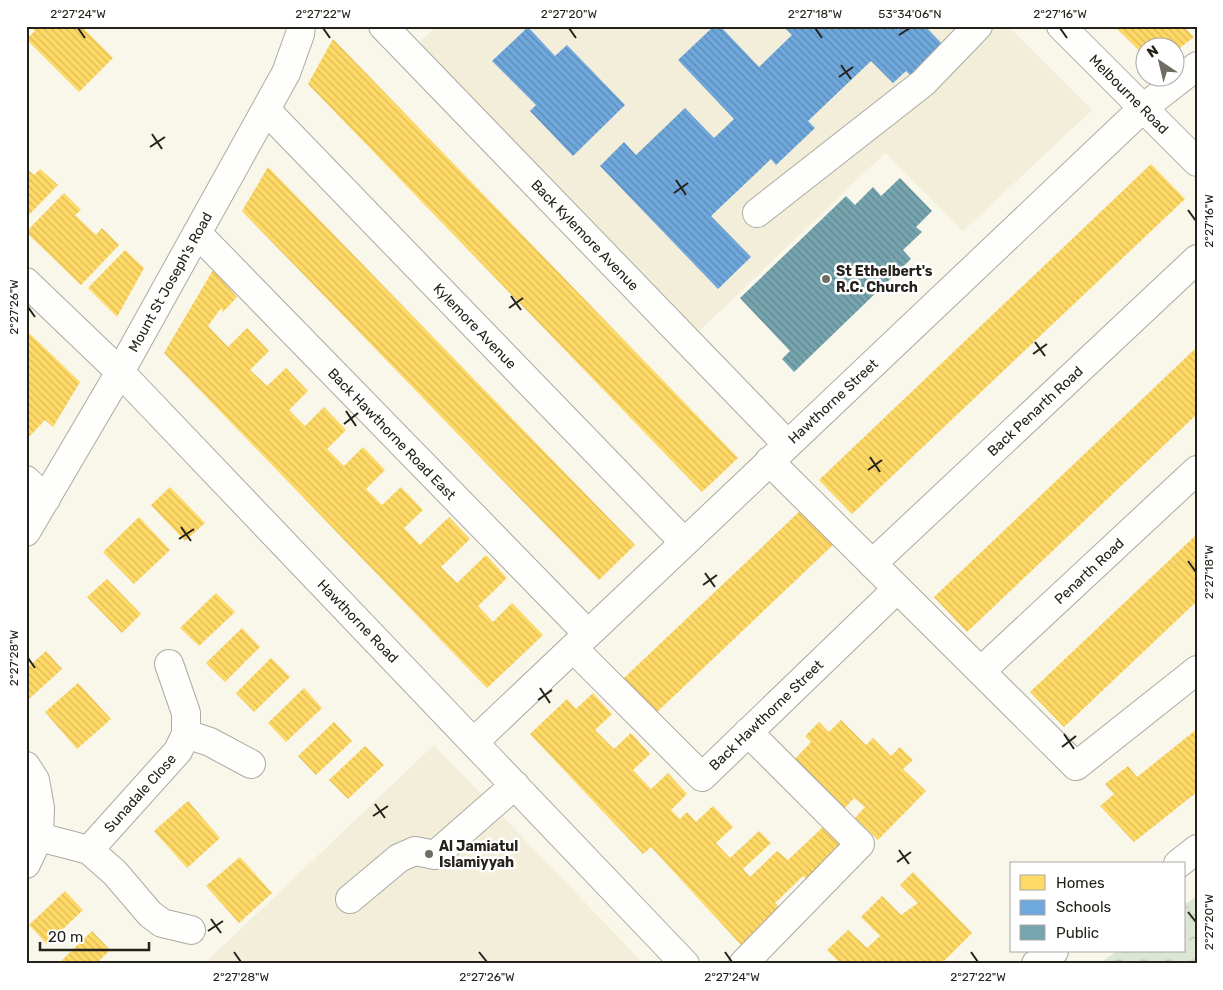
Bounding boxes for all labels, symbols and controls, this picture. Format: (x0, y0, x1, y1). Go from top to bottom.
text: 2°27'24"W (50, 7, 106, 21)
text: 2°27'22"W (295, 7, 351, 21)
text: 2°27'20"W (541, 7, 598, 21)
text: 2°27'18"W (788, 7, 843, 21)
text: 53°34'06"N (878, 7, 942, 21)
text: 2°27'16"W (1033, 7, 1087, 21)
north arrow (1136, 38, 1186, 88)
text: N (1144, 42, 1162, 62)
street label: Melbourne Road (1085, 51, 1172, 138)
street label: Back Kylemore Avenue (527, 176, 642, 294)
text: 2°27'16"W (1202, 194, 1216, 248)
street label: Mount St Joseph's Road (125, 209, 216, 355)
place label: St Ethelbert's R.C. Church (836, 263, 933, 296)
marker: St Ethelbert's R.C. Church (820, 273, 832, 285)
text: 2°27'26"W (7, 279, 21, 335)
street label: Kylemore Avenue (430, 280, 520, 373)
street label: Hawthorne Street (785, 355, 882, 447)
street label: Back Penarth Road (984, 363, 1087, 460)
street label: Back Hawthorne Road East (324, 365, 460, 504)
street label: Penarth Road (1051, 535, 1128, 608)
text: 2°27'18"W (1202, 544, 1216, 599)
street label: Hawthorne Road (314, 576, 402, 667)
text: 2°27'28"W (7, 629, 21, 686)
street label: Back Hawthorne Street (706, 656, 827, 774)
street label: Sunadale Close (101, 750, 180, 836)
place label: Al Jamiatul Islamiyyah (439, 838, 518, 871)
marker: Al Jamiatul Islamiyyah (423, 848, 435, 860)
legend (1010, 862, 1186, 952)
text: Homes (1056, 874, 1105, 892)
text: 2°27'20"W (1202, 893, 1216, 950)
text: Schools (1056, 898, 1112, 916)
scale bar (40, 920, 149, 952)
text: Public (1056, 924, 1099, 942)
text: 20 m (48, 928, 83, 946)
text: 2°27'28"W (213, 970, 270, 984)
text: 2°27'26"W (459, 970, 515, 984)
text: 2°27'24"W (704, 970, 760, 984)
text: 2°27'22"W (950, 970, 1006, 984)

